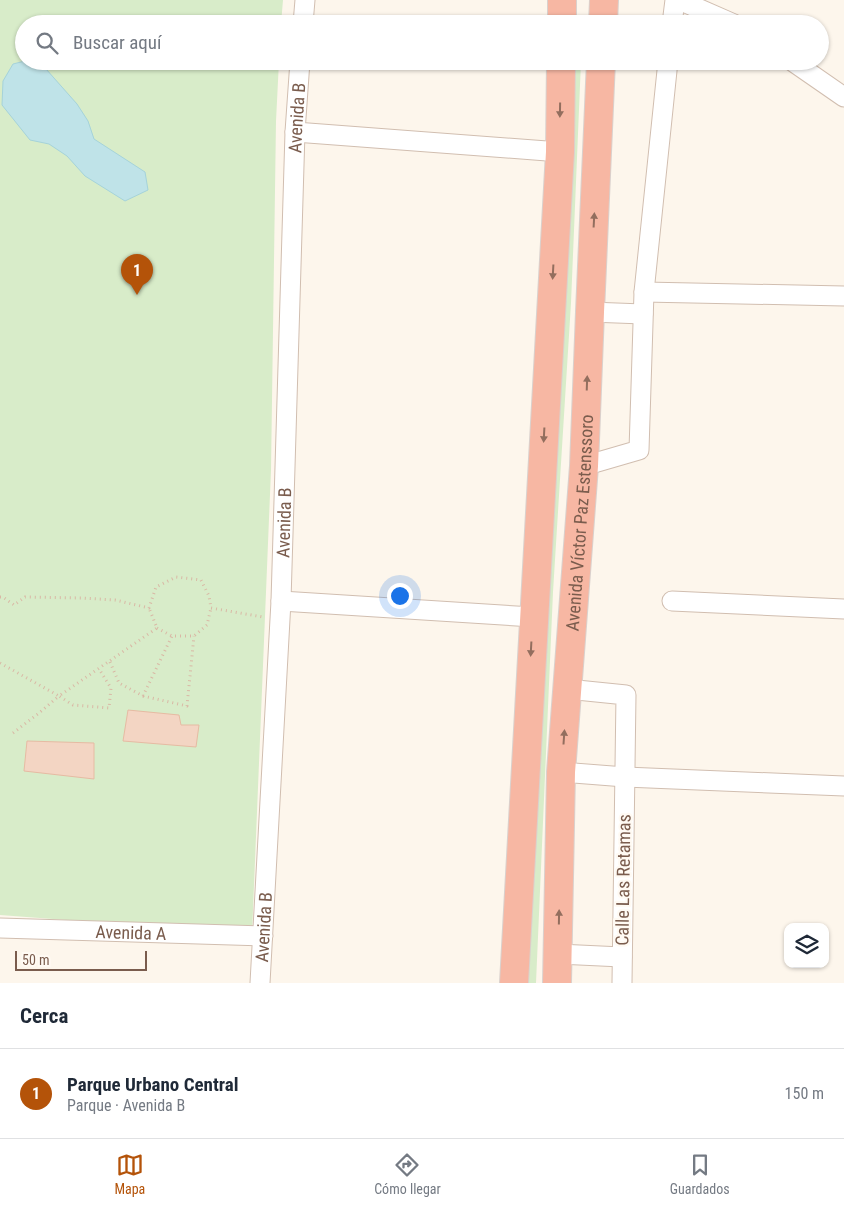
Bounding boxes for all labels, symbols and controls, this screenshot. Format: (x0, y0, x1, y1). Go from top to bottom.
search box (15, 15, 829, 70)
icon: search (33, 29, 61, 57)
text: Buscar aquí (73, 31, 162, 54)
street label: Avenida B (284, 82, 309, 153)
one-way arrow (556, 102, 564, 118)
one-way arrow (591, 212, 599, 228)
pin: 1 (121, 254, 153, 295)
one-way arrow (549, 265, 557, 281)
one-way arrow (584, 375, 592, 391)
street label: Avenida Víctor Paz Estenssoro (561, 414, 597, 632)
one-way arrow (539, 427, 547, 443)
street label: Avenida B (272, 487, 295, 558)
your location (387, 583, 413, 609)
one-way arrow (527, 641, 535, 657)
one-way arrow (560, 729, 568, 745)
street label: Calle Las Retamas (611, 814, 635, 946)
street label: Avenida B (251, 891, 275, 963)
one-way arrow (555, 909, 563, 925)
street label: Avenida A (95, 920, 167, 944)
map controls (784, 923, 829, 968)
button: layers (784, 923, 829, 968)
scale bar (15, 948, 148, 971)
text: 50 m (22, 952, 50, 968)
text: Cerca (20, 1004, 68, 1028)
text: Parque Urbano Central (67, 1073, 239, 1096)
text: 1 (32, 1084, 40, 1103)
text: 150 m (785, 1084, 824, 1103)
text: Parque · Avenida B (67, 1096, 185, 1115)
tab: Mapa (114, 1151, 145, 1197)
tab: Cómo llegar (374, 1151, 441, 1197)
tab: Guardados (670, 1151, 730, 1197)

